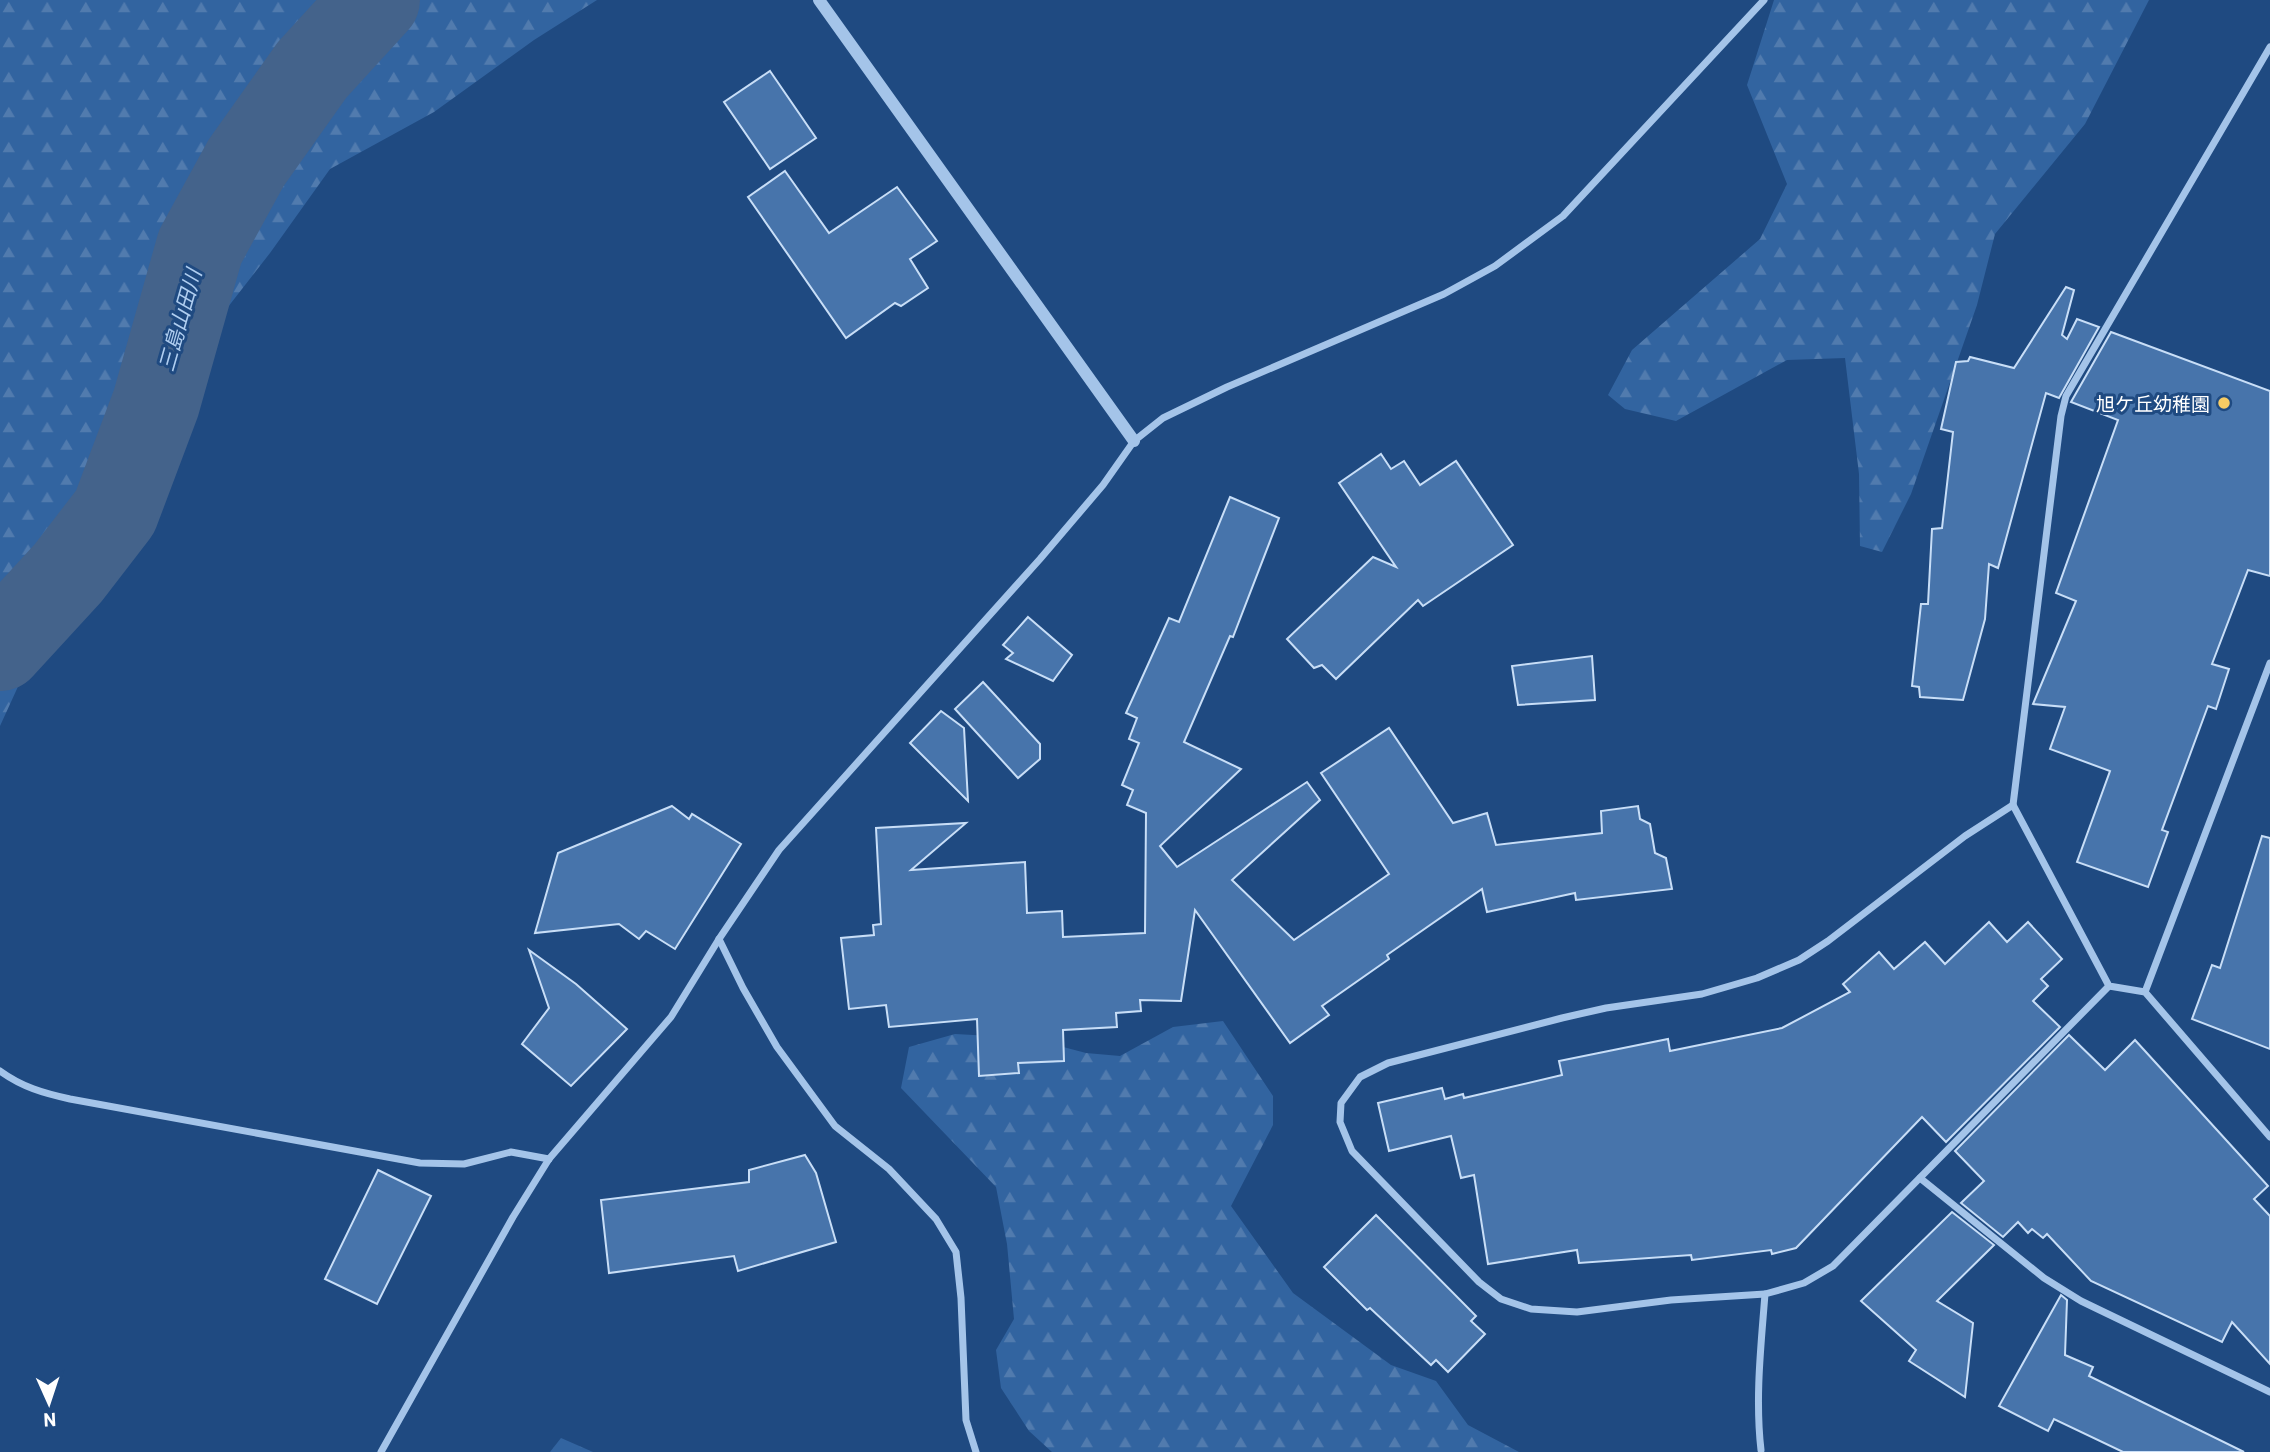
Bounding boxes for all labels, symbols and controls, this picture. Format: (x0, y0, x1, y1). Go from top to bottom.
water label: 三島山田川 (153, 264, 206, 374)
place label: 旭ケ丘幼稚園 (2096, 392, 2210, 415)
marker: 旭ケ丘幼稚園 (2216, 395, 2232, 411)
north arrow (14, 1368, 84, 1438)
text: N (43, 1409, 57, 1432)

